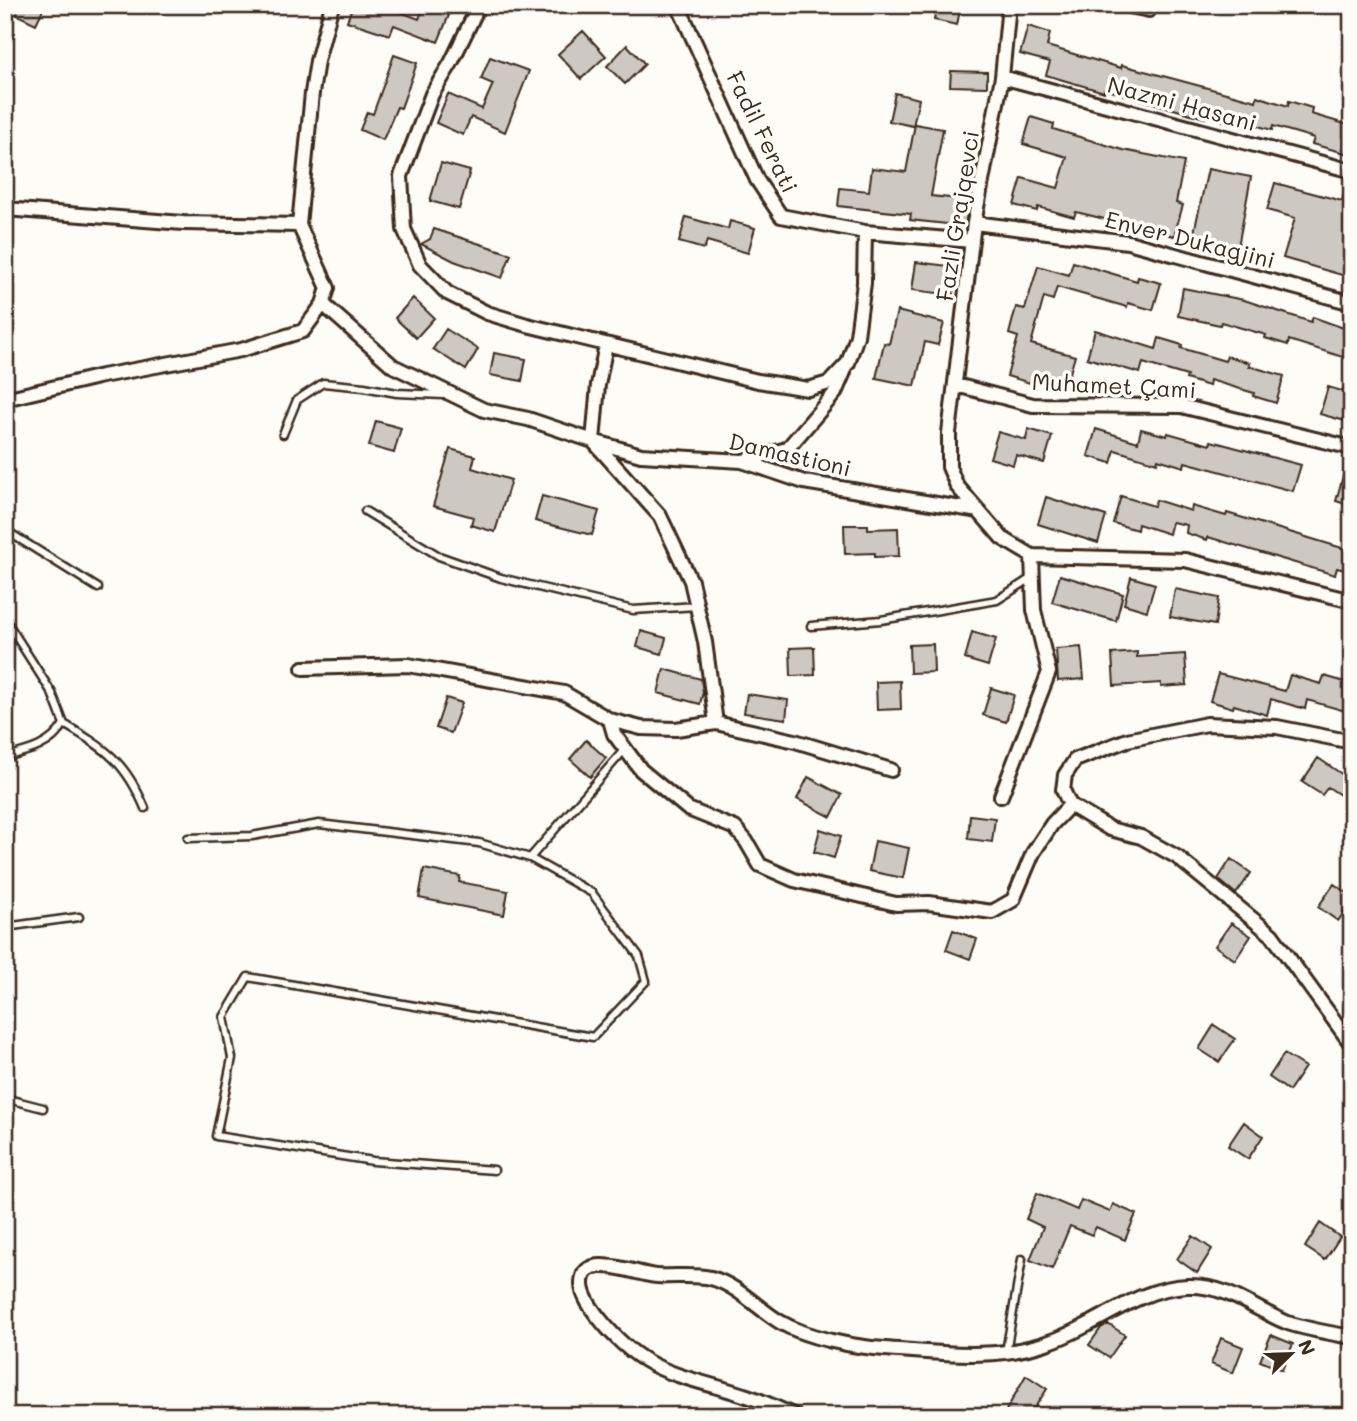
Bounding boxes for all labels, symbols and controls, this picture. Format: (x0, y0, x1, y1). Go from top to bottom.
street label: Fadil Ferati (720, 66, 805, 197)
street label: Nazmi Hasani (1105, 69, 1260, 137)
street label: Fazli Grajqevci (929, 128, 985, 303)
street label: Enver Dukagjini (1102, 203, 1278, 275)
street label: Muhamet Çami (1031, 366, 1197, 404)
street label: Damastioni (726, 425, 854, 483)
north arrow (1256, 1320, 1326, 1390)
text: N (1293, 1336, 1321, 1359)

